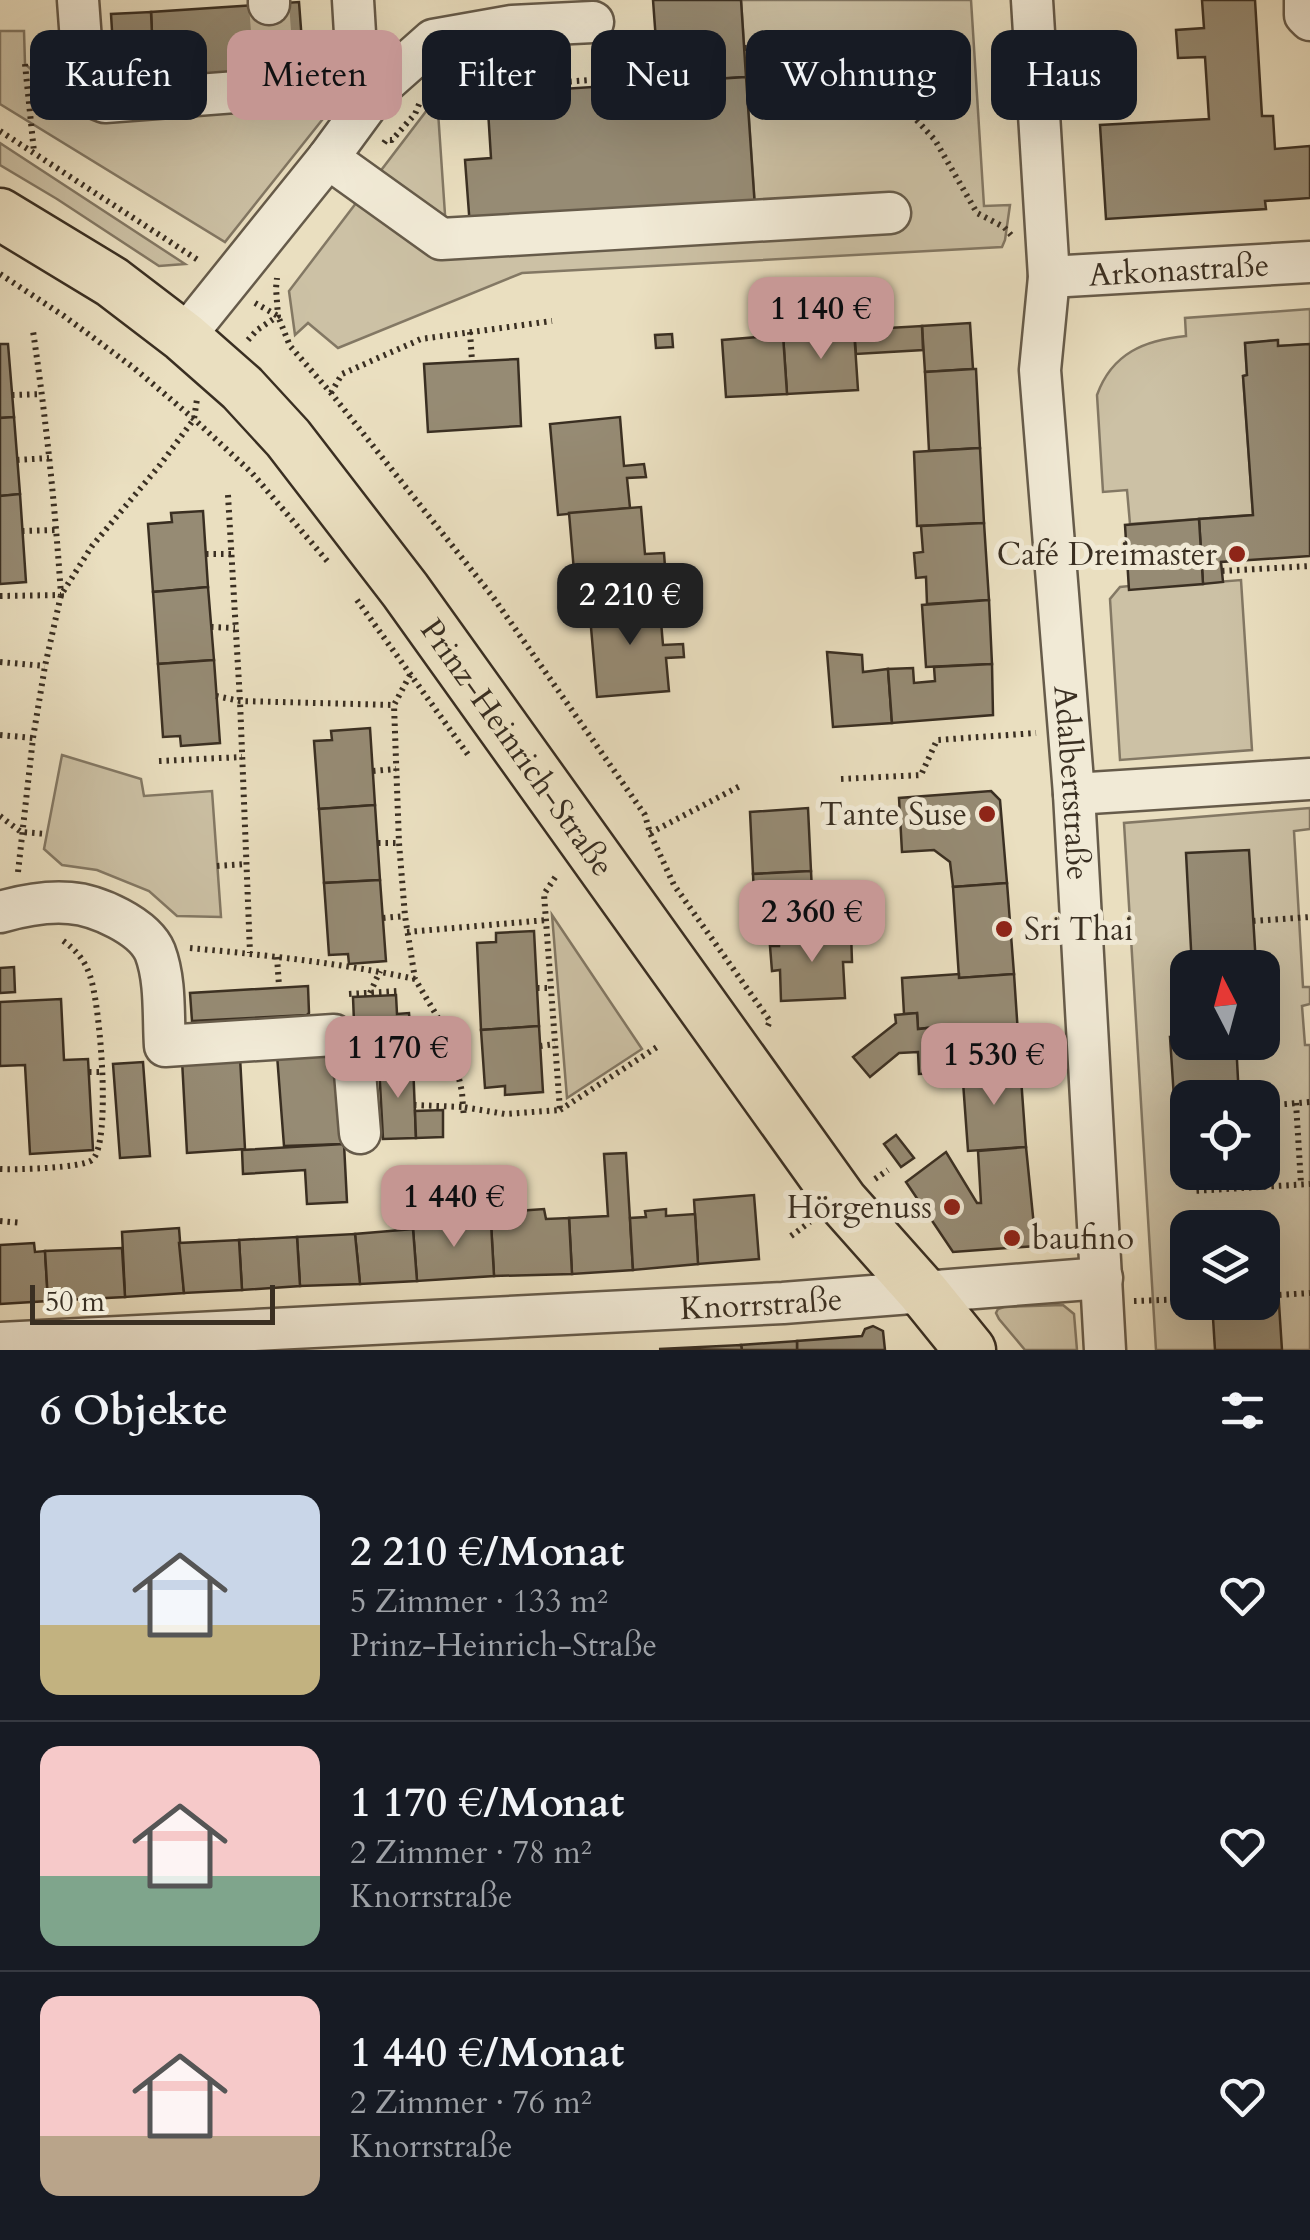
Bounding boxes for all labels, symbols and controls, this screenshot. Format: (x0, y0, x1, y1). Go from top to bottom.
chip: Kaufen (30, 30, 207, 120)
chip: Mieten (227, 30, 402, 120)
chip: Filter (422, 30, 571, 120)
chip: Neu (591, 30, 726, 120)
chip: Wohnung (746, 30, 971, 120)
chip: Haus (991, 30, 1137, 120)
street label: Arkonastraße (1087, 243, 1270, 298)
pin: 1 140 € (729, 277, 913, 362)
text: 1 140 € (770, 287, 872, 331)
place label: Café Dreimaster (997, 533, 1217, 577)
marker: Café Dreimaster (1226, 543, 1248, 565)
pin: 2 210 € (538, 563, 722, 648)
text: 2 210 € (579, 573, 681, 617)
street label: Prinz-Heinrich-Straße (409, 610, 624, 886)
street label: Adalbertstraße (1042, 684, 1100, 881)
place label: Tante Suse (819, 793, 967, 837)
marker: Tante Suse (976, 803, 998, 825)
pin: 2 360 € (720, 880, 904, 965)
text: 2 360 € (761, 890, 863, 934)
place label: Sri Thai (1024, 908, 1133, 952)
marker: Sri Thai (993, 918, 1015, 940)
north arrow (1170, 950, 1280, 1060)
map controls (1170, 950, 1280, 1320)
pin: 1 170 € (306, 1016, 490, 1101)
pin: 1 530 € (902, 1023, 1086, 1108)
text: 1 170 € (347, 1026, 449, 1070)
text: 1 530 € (943, 1033, 1045, 1077)
button: locate (1170, 1080, 1280, 1190)
pin: 1 440 € (362, 1165, 546, 1250)
text: 1 440 € (403, 1175, 505, 1219)
place label: Hörgenuss (787, 1186, 932, 1230)
marker: Hörgenuss (941, 1196, 963, 1218)
button: layers (1170, 1210, 1280, 1320)
place label: baufino (1032, 1217, 1134, 1261)
marker: baufino (1001, 1227, 1023, 1249)
street label: Knorrstraße (679, 1277, 844, 1331)
scale bar (30, 1280, 275, 1324)
text: 50 m (45, 1283, 105, 1321)
text: 6 Objekte (40, 1382, 228, 1439)
icon: filters (1215, 1383, 1270, 1438)
text: 2 210 €/Monat (350, 1523, 624, 1580)
icon: home (120, 1535, 240, 1655)
icon: heart (1215, 1568, 1270, 1623)
text: 5 Zimmer · 133 m² (350, 1580, 608, 1624)
text: Prinz-Heinrich-Straße (350, 1624, 657, 1668)
text: 1 170 €/Monat (350, 1774, 624, 1831)
icon: home (120, 1786, 240, 1906)
icon: heart (1215, 1819, 1270, 1874)
text: 2 Zimmer · 78 m² (350, 1831, 592, 1875)
text: Knorrstraße (350, 1875, 513, 1919)
text: 1 440 €/Monat (350, 2024, 624, 2081)
icon: home (120, 2036, 240, 2156)
icon: heart (1215, 2069, 1270, 2124)
text: 2 Zimmer · 76 m² (350, 2081, 592, 2125)
text: Knorrstraße (350, 2125, 513, 2169)

